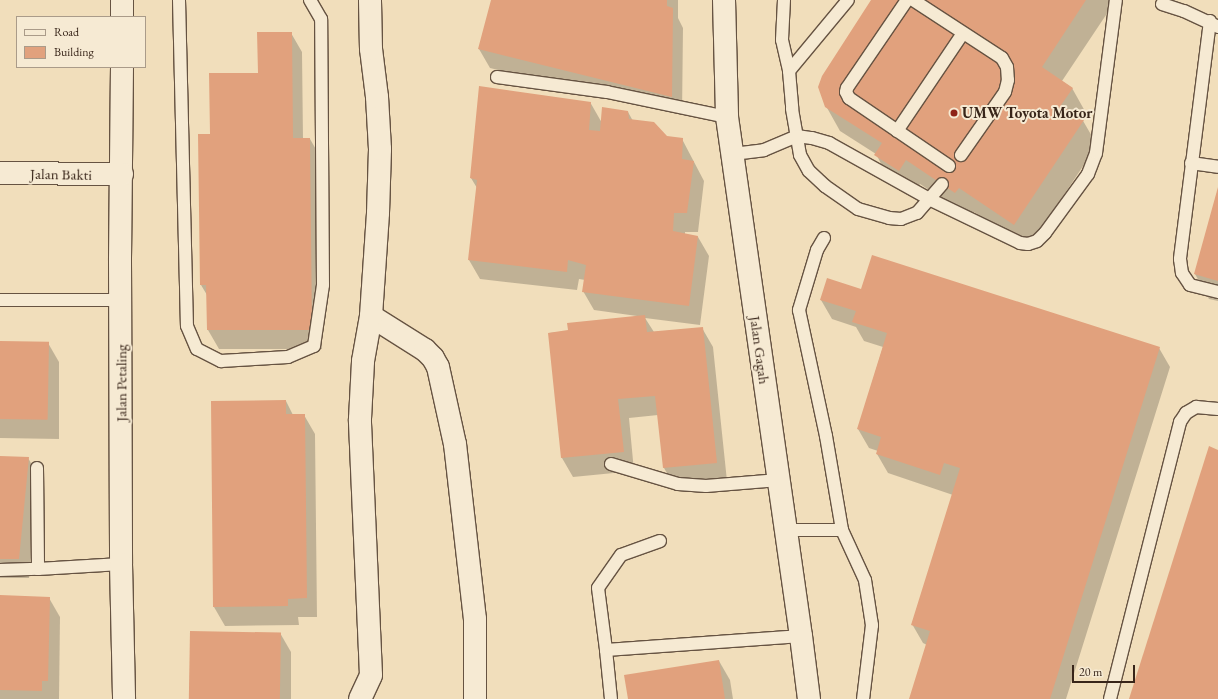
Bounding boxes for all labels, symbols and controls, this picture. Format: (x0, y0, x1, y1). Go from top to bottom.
legend (16, 16, 146, 68)
text: Road (54, 24, 79, 40)
text: Building (54, 44, 94, 60)
place label: UMW Toyota Motor (962, 104, 1092, 122)
marker: UMW Toyota Motor (949, 108, 959, 118)
street label: Jalan Bakti (30, 164, 92, 184)
street label: Jalan Gagah (746, 315, 774, 385)
street label: Jalan Petaling (112, 344, 130, 422)
scale bar (1074, 657, 1137, 683)
text: 20 m (1079, 664, 1102, 680)

